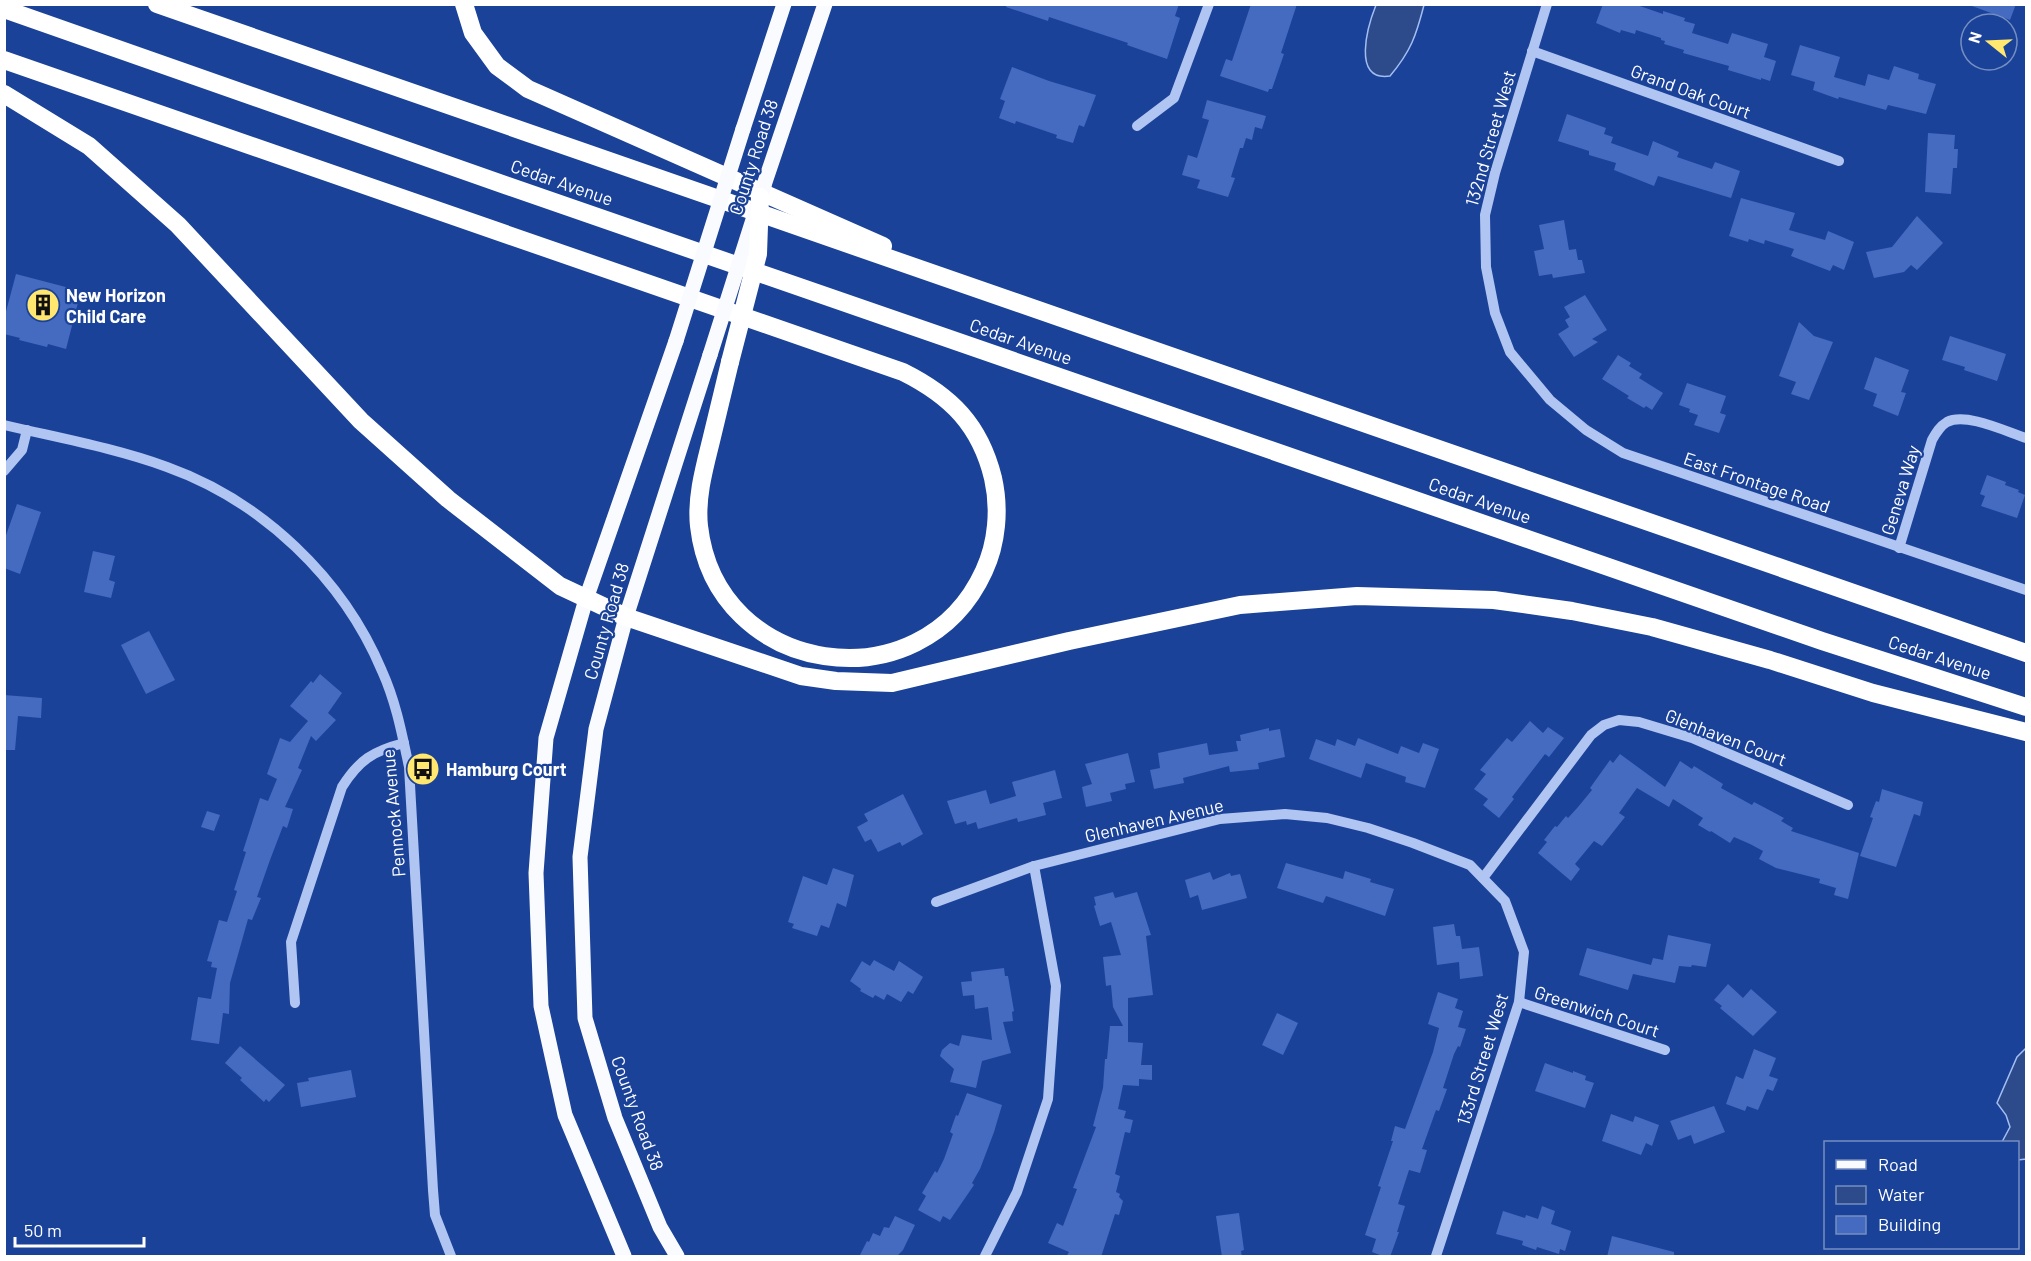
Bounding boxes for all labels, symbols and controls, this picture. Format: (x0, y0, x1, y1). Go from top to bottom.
north arrow (1959, 12, 2019, 72)
text: N (1964, 29, 1985, 45)
street label: Grand Oak Court (1628, 59, 1754, 123)
street label: 132nd Street West (1460, 67, 1520, 209)
street label: County Road 38 (724, 96, 782, 218)
street label: Cedar Avenue (508, 154, 616, 210)
place label: New Horizon Child Care (66, 284, 166, 327)
building icon: New Horizon Child Care (25, 287, 61, 323)
street label: Cedar Avenue (967, 313, 1075, 369)
street label: Geneva Way (1876, 442, 1924, 538)
street label: East Frontage Road (1681, 447, 1833, 517)
street label: Cedar Avenue (1426, 472, 1534, 528)
street label: County Road 38 (579, 560, 633, 682)
street label: Cedar Avenue (1886, 630, 1994, 684)
street label: Glenhaven Court (1662, 704, 1790, 770)
street label: Pennock Avenue (376, 748, 410, 878)
bus stop icon: Hamburg Court (405, 751, 441, 787)
place label: Hamburg Court (446, 758, 567, 780)
street label: Glenhaven Avenue (1083, 793, 1225, 847)
street label: Greenwich Court (1532, 980, 1662, 1042)
street label: 133rd Street West (1451, 990, 1513, 1128)
street label: County Road 38 (607, 1053, 669, 1173)
legend (1824, 1141, 2019, 1249)
text: Road (1878, 1153, 1918, 1175)
text: Water (1878, 1183, 1925, 1205)
scale bar (15, 1210, 144, 1248)
text: Building (1878, 1213, 1941, 1235)
text: 50 m (24, 1219, 62, 1241)

